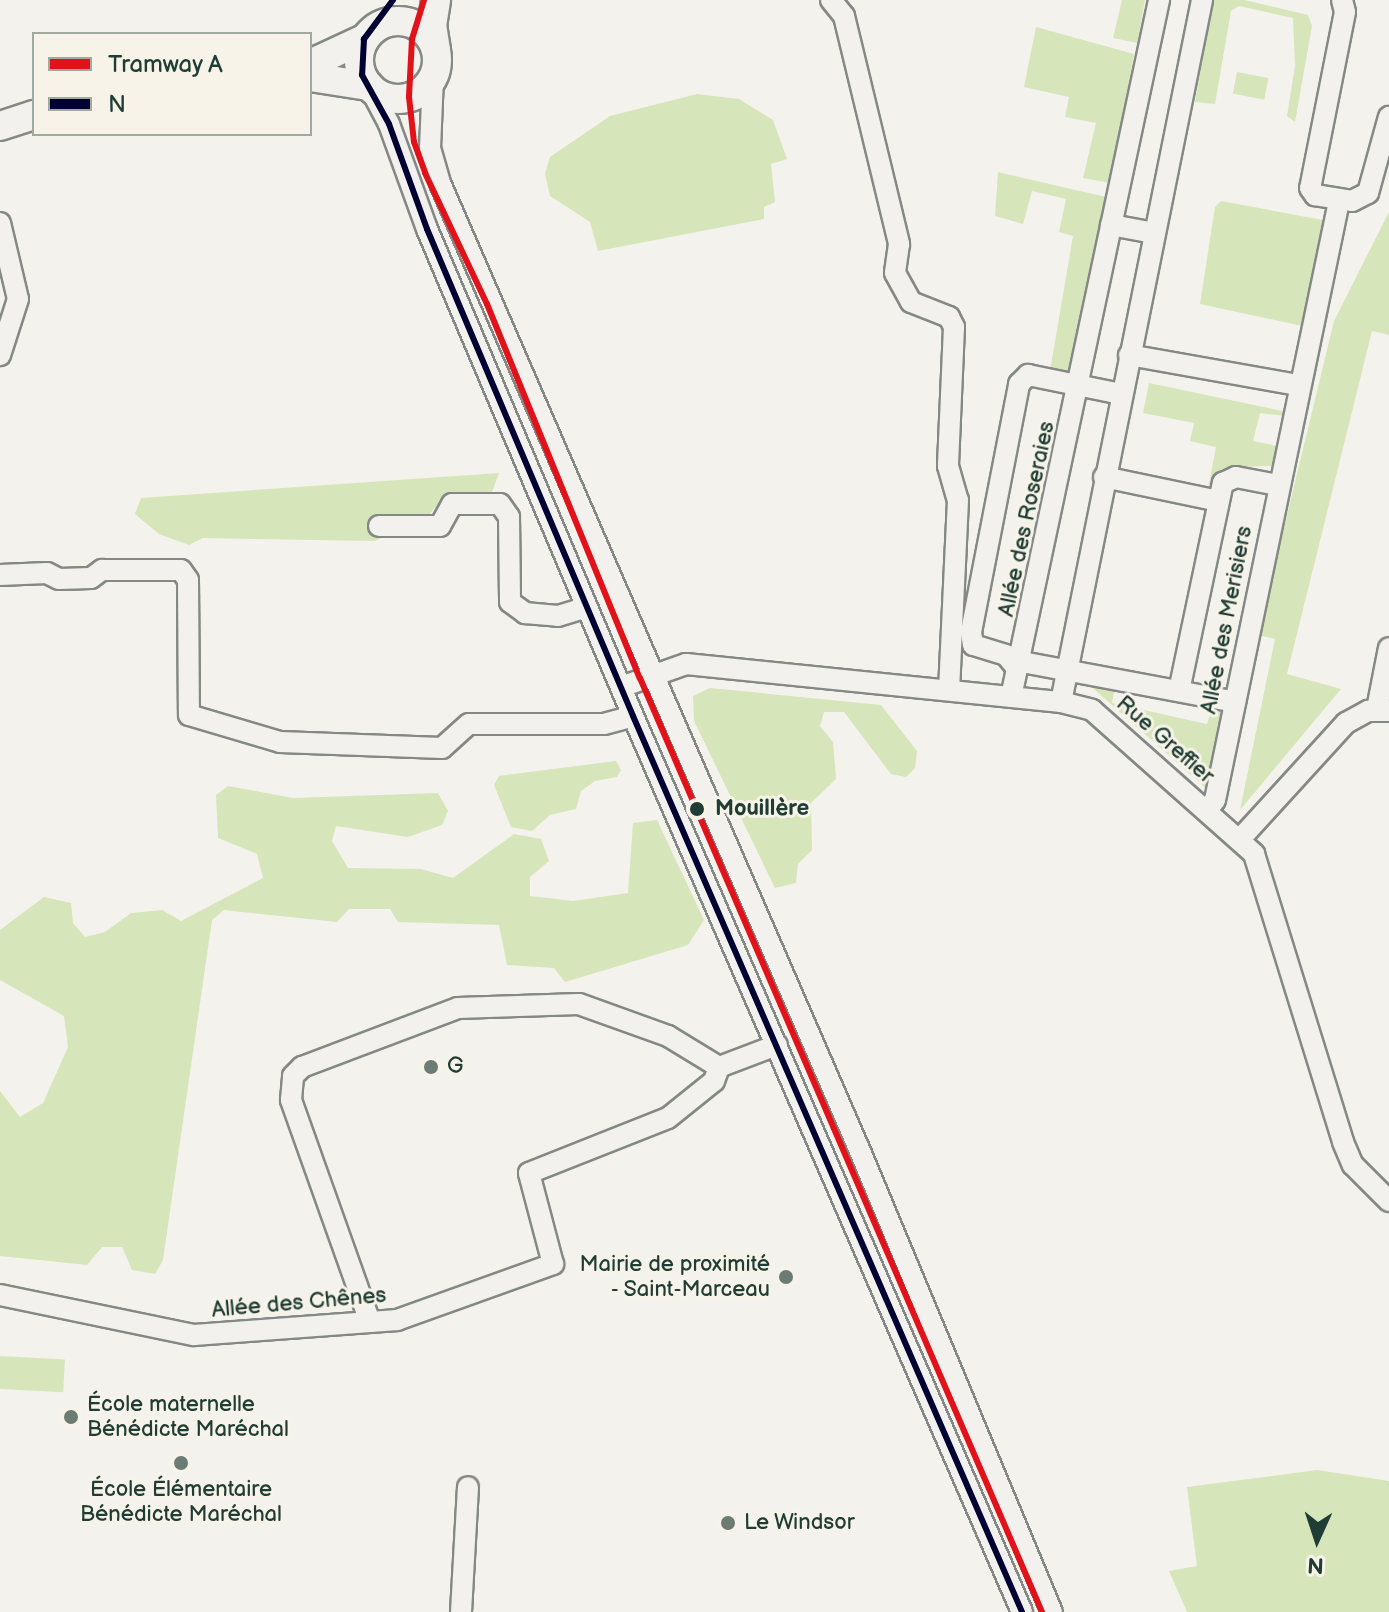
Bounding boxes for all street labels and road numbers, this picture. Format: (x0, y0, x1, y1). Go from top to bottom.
street label: Allée des Roseraies (993, 419, 1061, 619)
street label: Allée des Merisiers (1196, 524, 1258, 716)
street label: Rue Greffier (1111, 690, 1219, 790)
street label: Allée des Chênes (211, 1282, 387, 1324)

